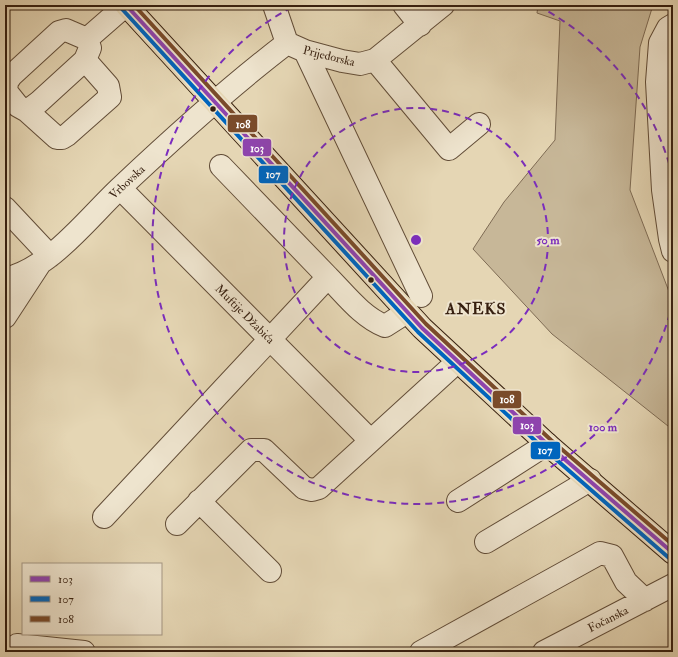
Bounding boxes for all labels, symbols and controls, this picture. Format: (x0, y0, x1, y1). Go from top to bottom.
street label: Prijedorska (301, 43, 358, 70)
unlabelled marker (208, 104, 218, 114)
line badge: 108 (227, 114, 258, 133)
text: 108 (236, 118, 251, 131)
line badge: 103 (242, 138, 272, 157)
text: 103 (250, 142, 264, 155)
street label: Vrbovska (106, 161, 149, 203)
line badge: 107 (258, 165, 289, 184)
text: 107 (266, 168, 281, 181)
centre of rings (409, 233, 423, 247)
text: 50 m (536, 233, 560, 248)
unlabelled marker (366, 275, 376, 285)
street label: Muftije Džabića (212, 281, 278, 348)
district label: ANEKS (445, 299, 506, 319)
line badge: 108 (492, 390, 522, 409)
text: 108 (500, 393, 515, 406)
line badge: 103 (512, 416, 542, 435)
text: 103 (520, 419, 534, 432)
text: 100 m (589, 420, 618, 435)
line badge: 107 (530, 441, 561, 460)
text: 107 (538, 444, 553, 457)
legend (22, 563, 162, 635)
text: 103 (58, 572, 73, 587)
text: 107 (58, 592, 74, 607)
street label: Fočanska (585, 602, 632, 636)
text: 108 (58, 612, 74, 627)

